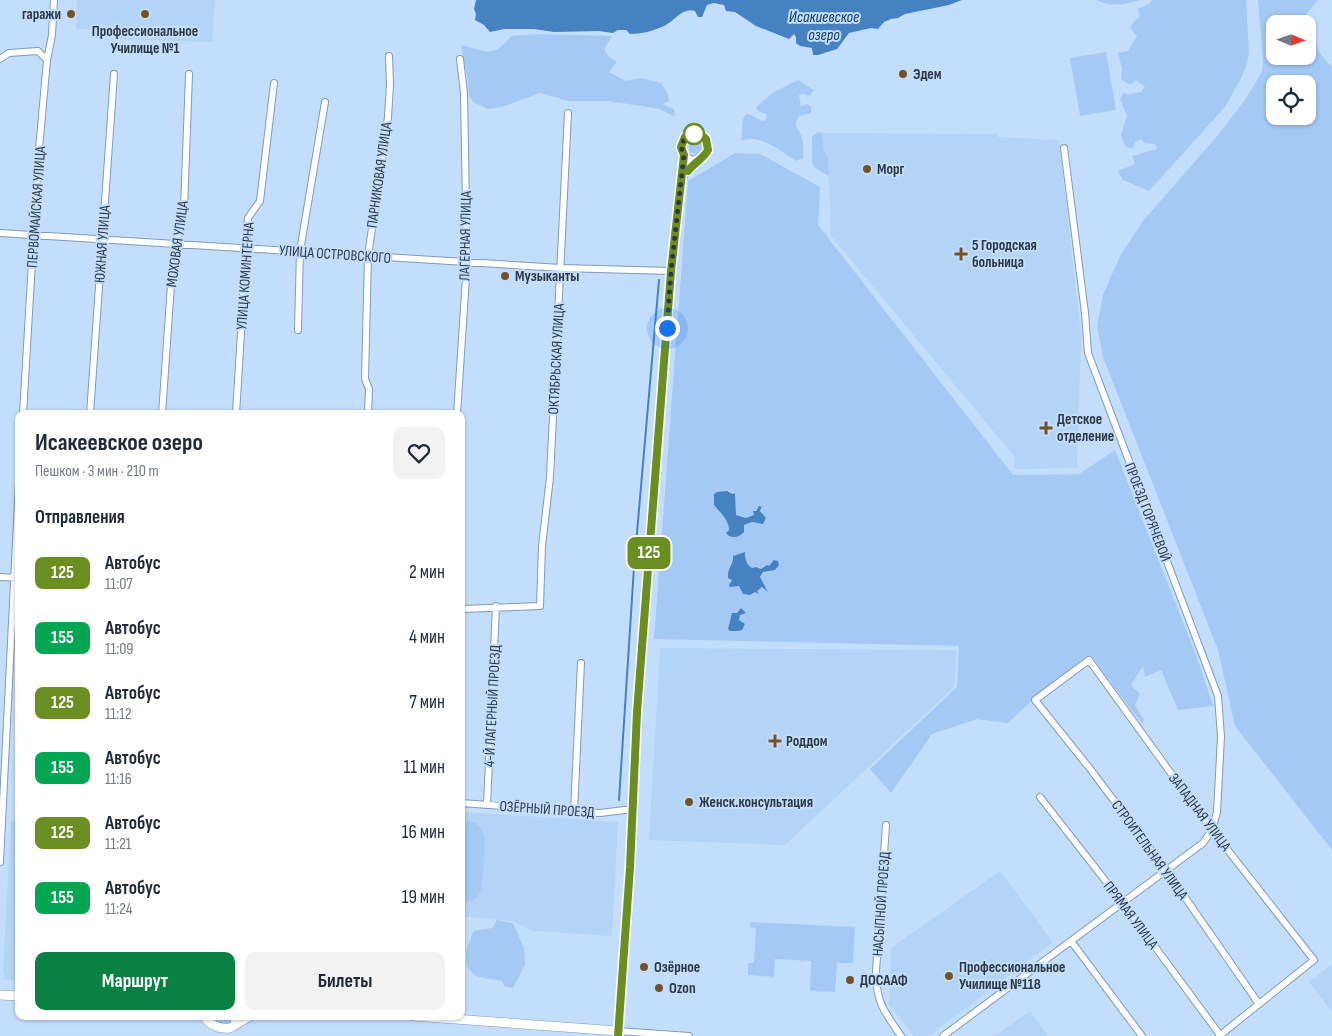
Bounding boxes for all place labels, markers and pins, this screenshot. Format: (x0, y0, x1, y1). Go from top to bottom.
place label: гаражи (22, 5, 61, 24)
marker: гаражи (65, 8, 77, 20)
marker: Профессиональное Училище №1 (139, 8, 151, 20)
place label: Профессиональное Училище №1 (92, 22, 198, 58)
place label: Эдем (913, 65, 942, 84)
marker: Эдем (897, 68, 909, 80)
unlabelled marker (683, 123, 705, 145)
place label: Морг (877, 160, 905, 179)
marker: Морг (861, 163, 873, 175)
place label: 5 Городская больница (972, 236, 1037, 272)
marker: 5 Городская больница (954, 247, 968, 261)
place label: Музыканты (515, 267, 579, 286)
marker: Музыканты (499, 270, 511, 282)
place label: Детское отделение (1057, 410, 1114, 446)
marker: Детское отделение (1039, 421, 1053, 435)
place label: Роддом (786, 732, 828, 751)
marker: Роддом (768, 734, 782, 748)
place label: Женск.консультация (699, 793, 813, 812)
marker: Женск.консультация (683, 796, 695, 808)
place label: Озёрное (654, 958, 700, 977)
place label: Профессиональное Училище №118 (959, 958, 1066, 994)
marker: Озёрное (638, 961, 650, 973)
marker: Профессиональное Училище №118 (943, 970, 955, 982)
place label: ДОСААФ (860, 971, 908, 990)
marker: ДОСААФ (844, 974, 856, 986)
place label: Ozon (669, 979, 696, 998)
marker: Ozon (653, 982, 665, 994)

